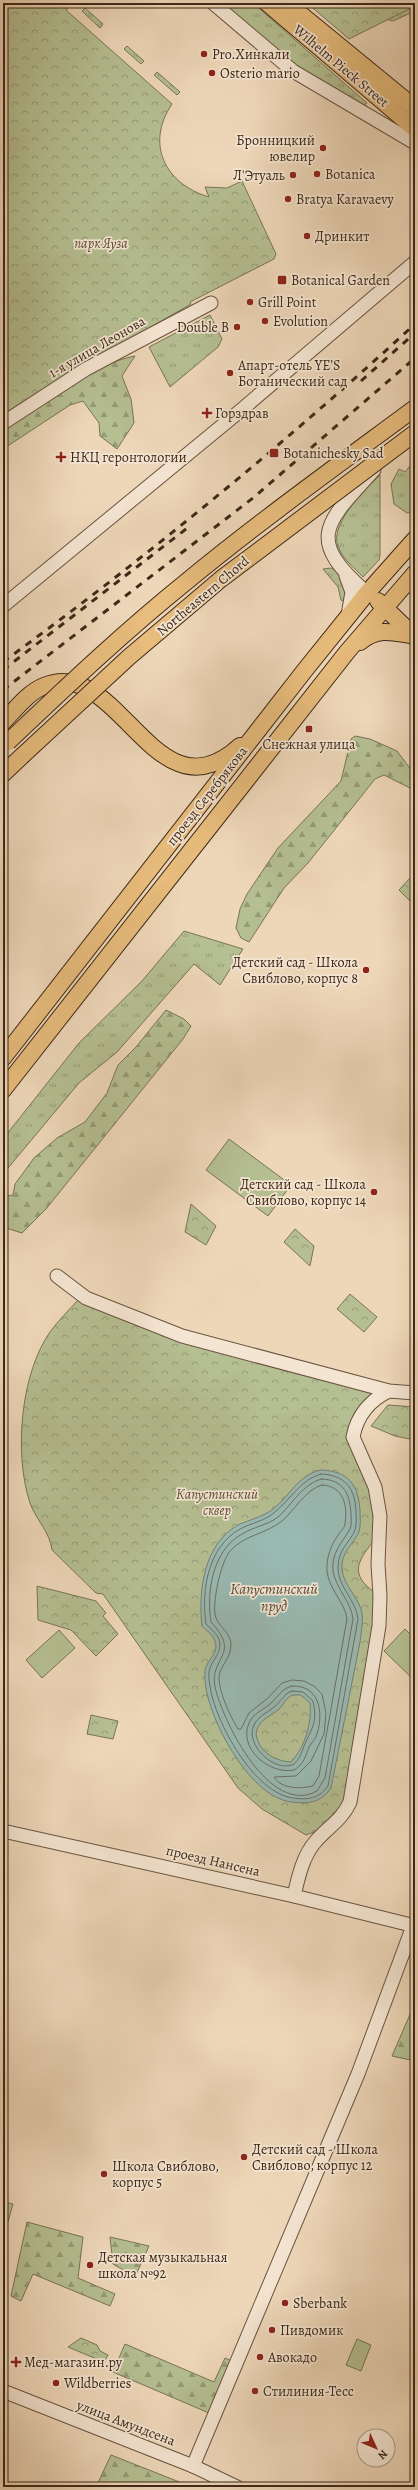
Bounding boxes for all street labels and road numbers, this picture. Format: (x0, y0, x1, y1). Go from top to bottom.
street label: Wilhelm Pieck Street (288, 20, 393, 112)
street label: 1-я улица Леонова (45, 311, 149, 382)
street label: Northeastern Chord (153, 551, 254, 640)
street label: проезд Серебрякова (162, 742, 252, 850)
street label: проезд Нансена (164, 1841, 263, 1881)
street label: улица Амундсена (73, 2395, 178, 2451)

